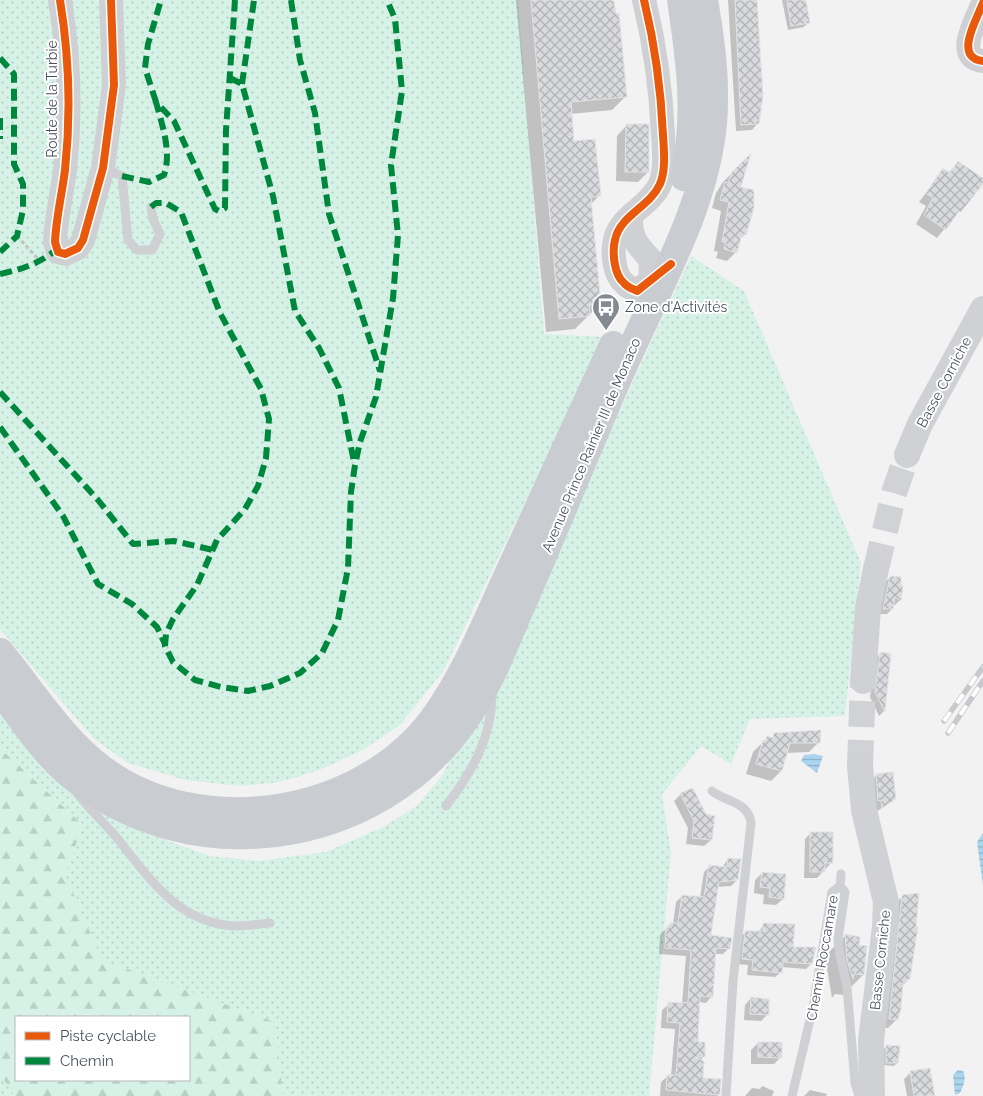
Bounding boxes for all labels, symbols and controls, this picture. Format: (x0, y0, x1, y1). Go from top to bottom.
street label: Route de la Turbie (44, 40, 60, 158)
bus stop icon: Zone d'Activités (591, 292, 621, 331)
place label: Zone d'Activités (625, 299, 727, 315)
street label: Basse Corniche (913, 334, 975, 430)
street label: Avenue Prince Rainier III de Monaco (539, 336, 643, 554)
street label: Chemin Roccamare (803, 894, 841, 1022)
street label: Basse Corniche (867, 909, 893, 1011)
legend (15, 1016, 190, 1081)
text: Piste cyclable (60, 1027, 156, 1045)
text: Chemin (60, 1052, 114, 1070)

